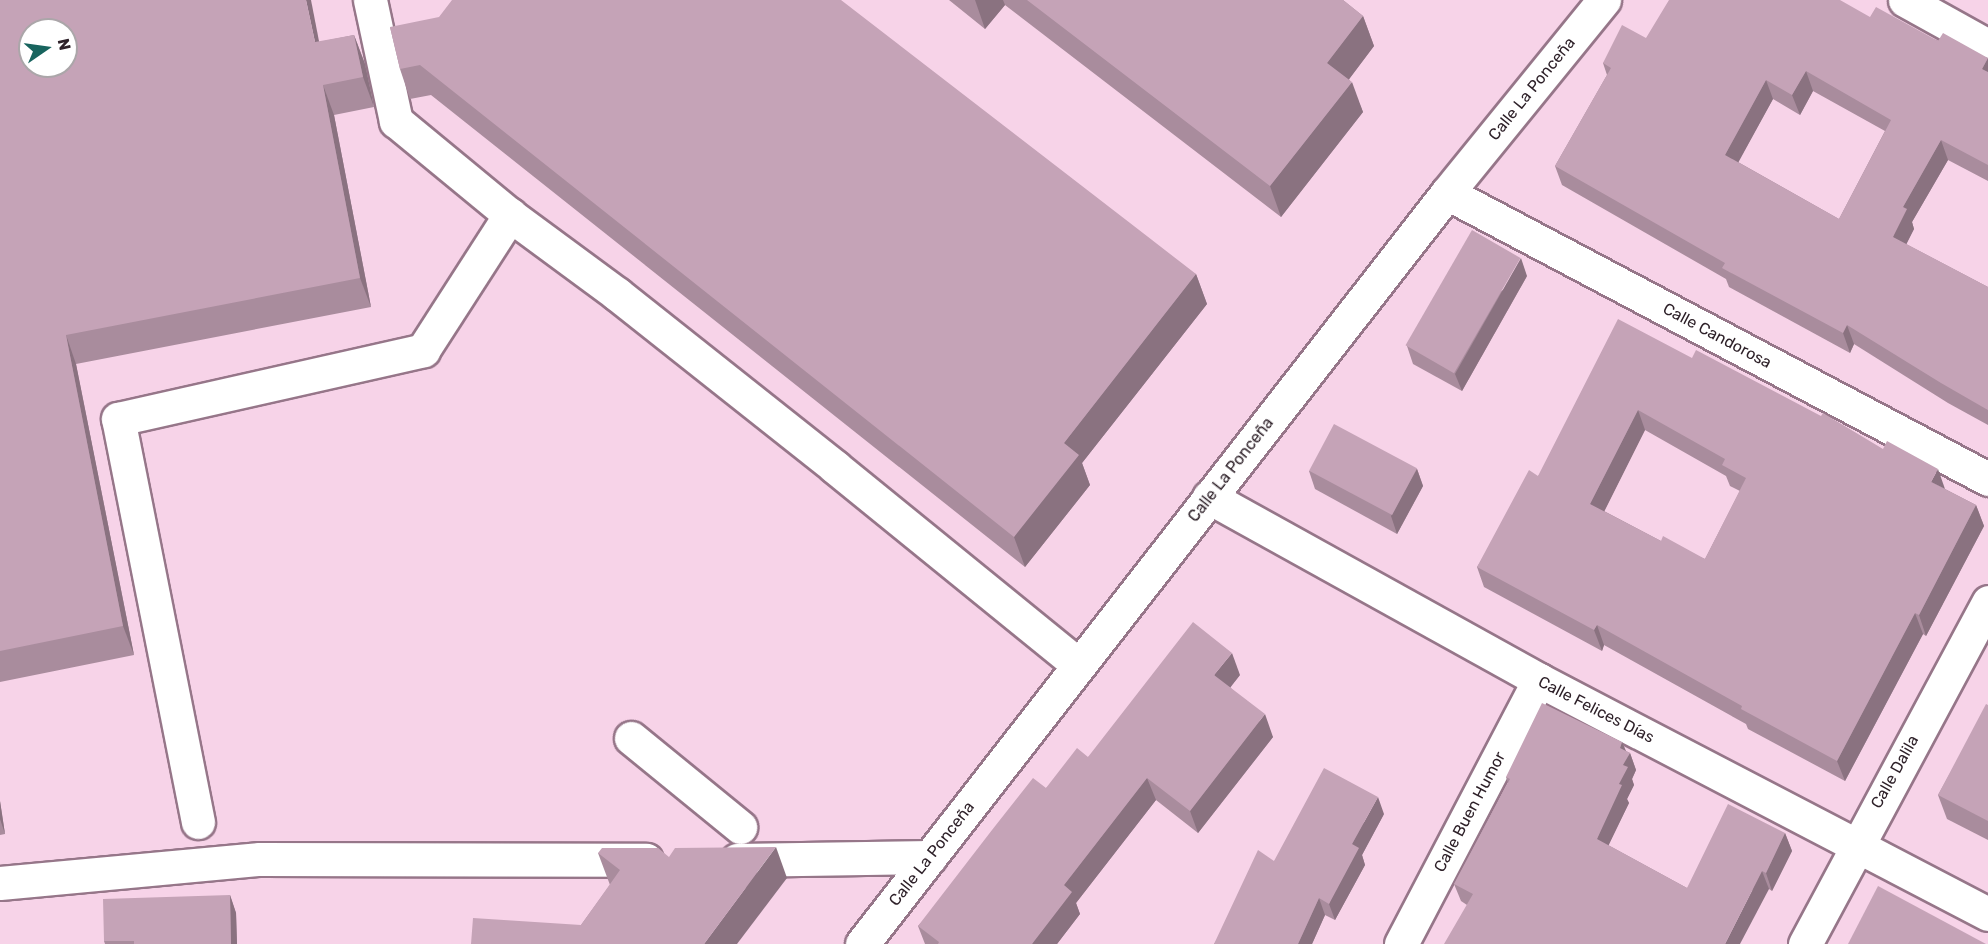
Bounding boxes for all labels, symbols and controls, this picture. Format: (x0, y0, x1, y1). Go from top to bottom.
north arrow (18, 18, 78, 78)
street label: Calle La Ponceña (1484, 34, 1580, 144)
text: N (54, 37, 75, 52)
street label: Calle Candorosa (1659, 299, 1775, 373)
street label: Calle La Ponceña (1184, 414, 1278, 526)
street label: Calle Felices Días (1535, 672, 1657, 748)
street label: Calle Dalila (1867, 732, 1923, 812)
street label: Calle Buen Humor (1430, 749, 1510, 875)
street label: Calle La Ponceña (885, 798, 979, 910)

